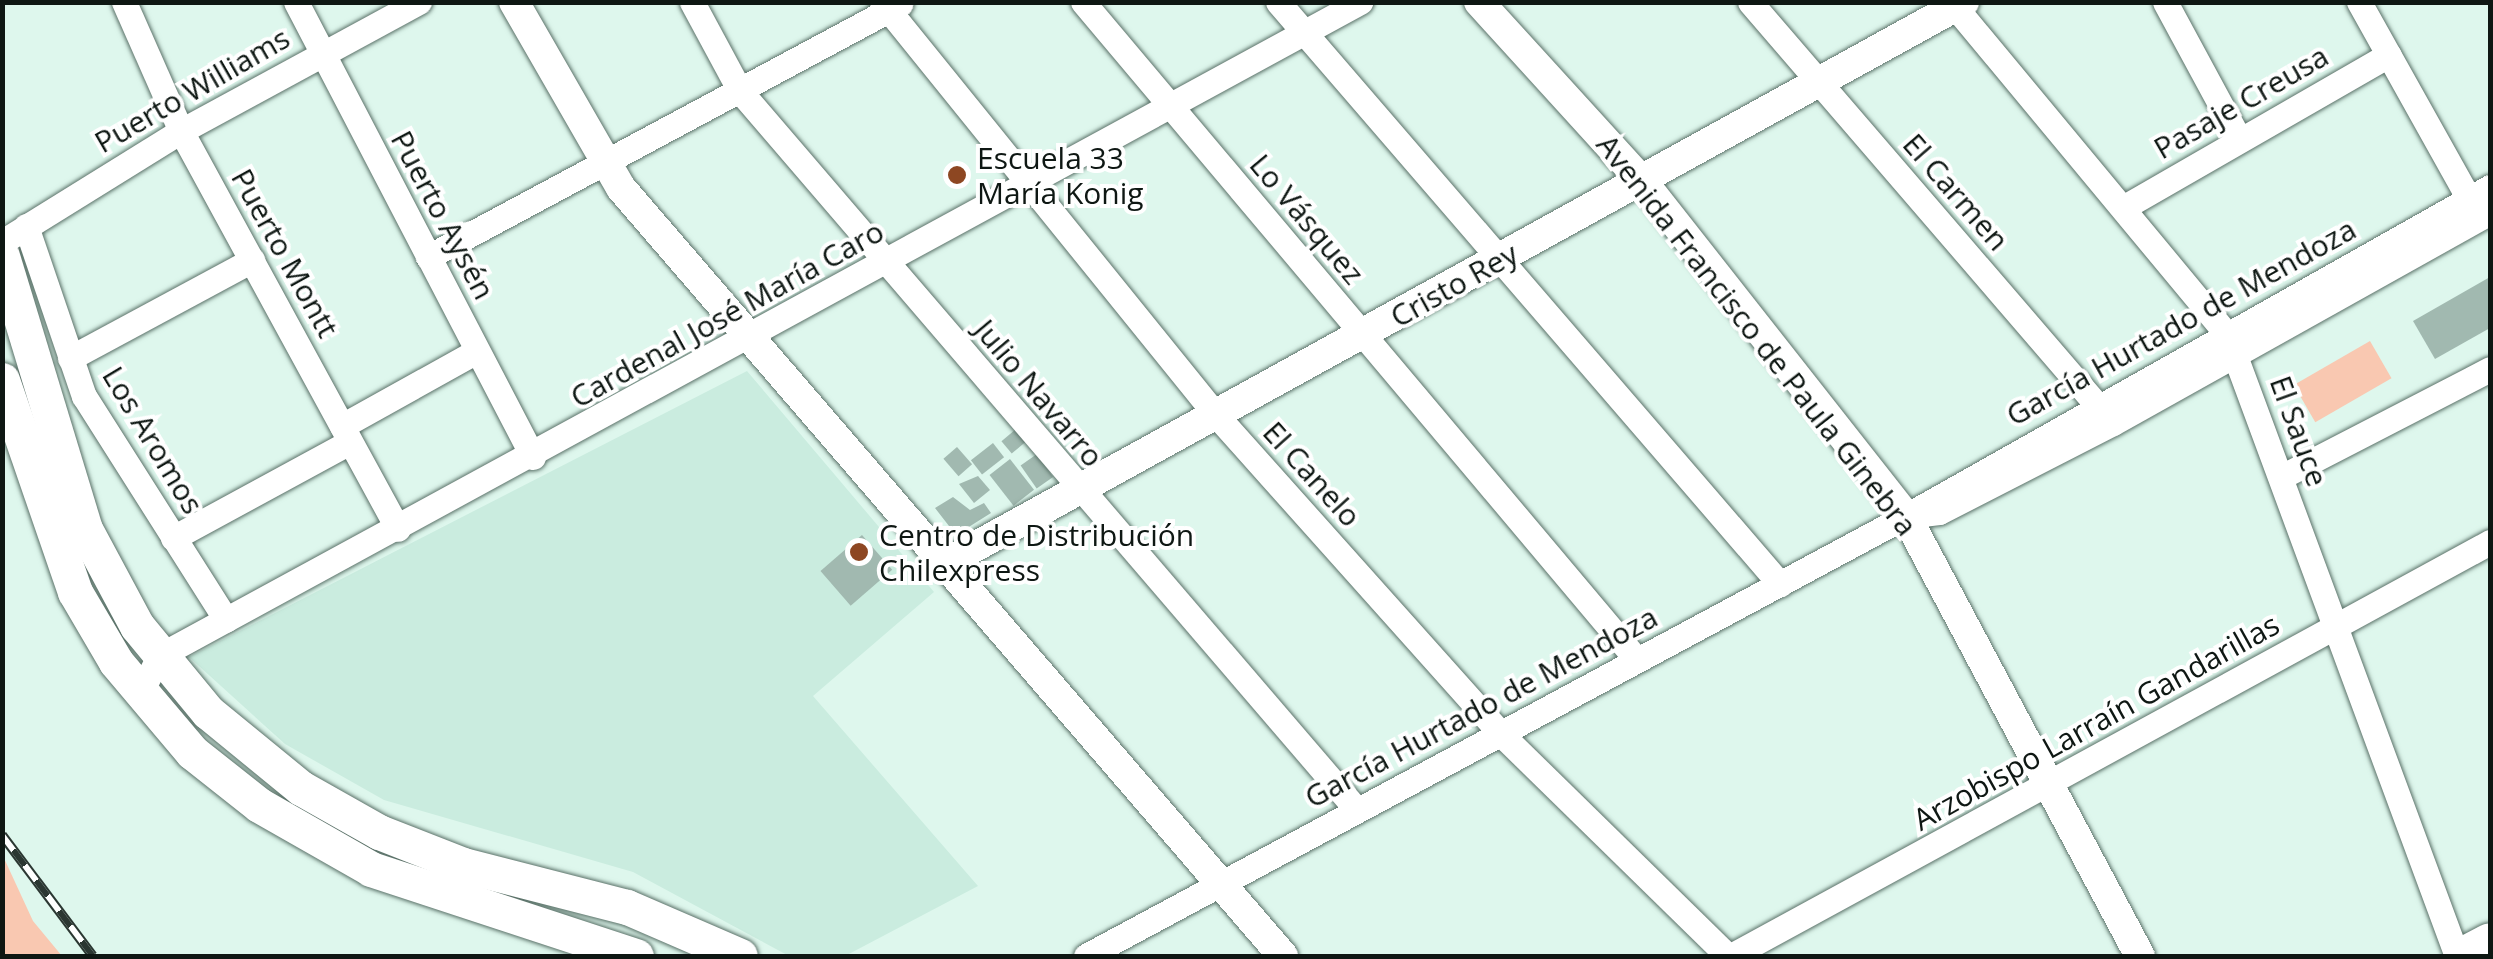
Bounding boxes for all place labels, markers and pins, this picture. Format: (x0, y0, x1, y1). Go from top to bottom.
place label: Escuela 33 María Konig (977, 140, 1144, 210)
marker: Escuela 33 María Konig (946, 164, 968, 186)
place label: Centro de Distribución Chilexpress (879, 517, 1194, 588)
marker: Centro de Distribución Chilexpress (848, 541, 870, 563)

